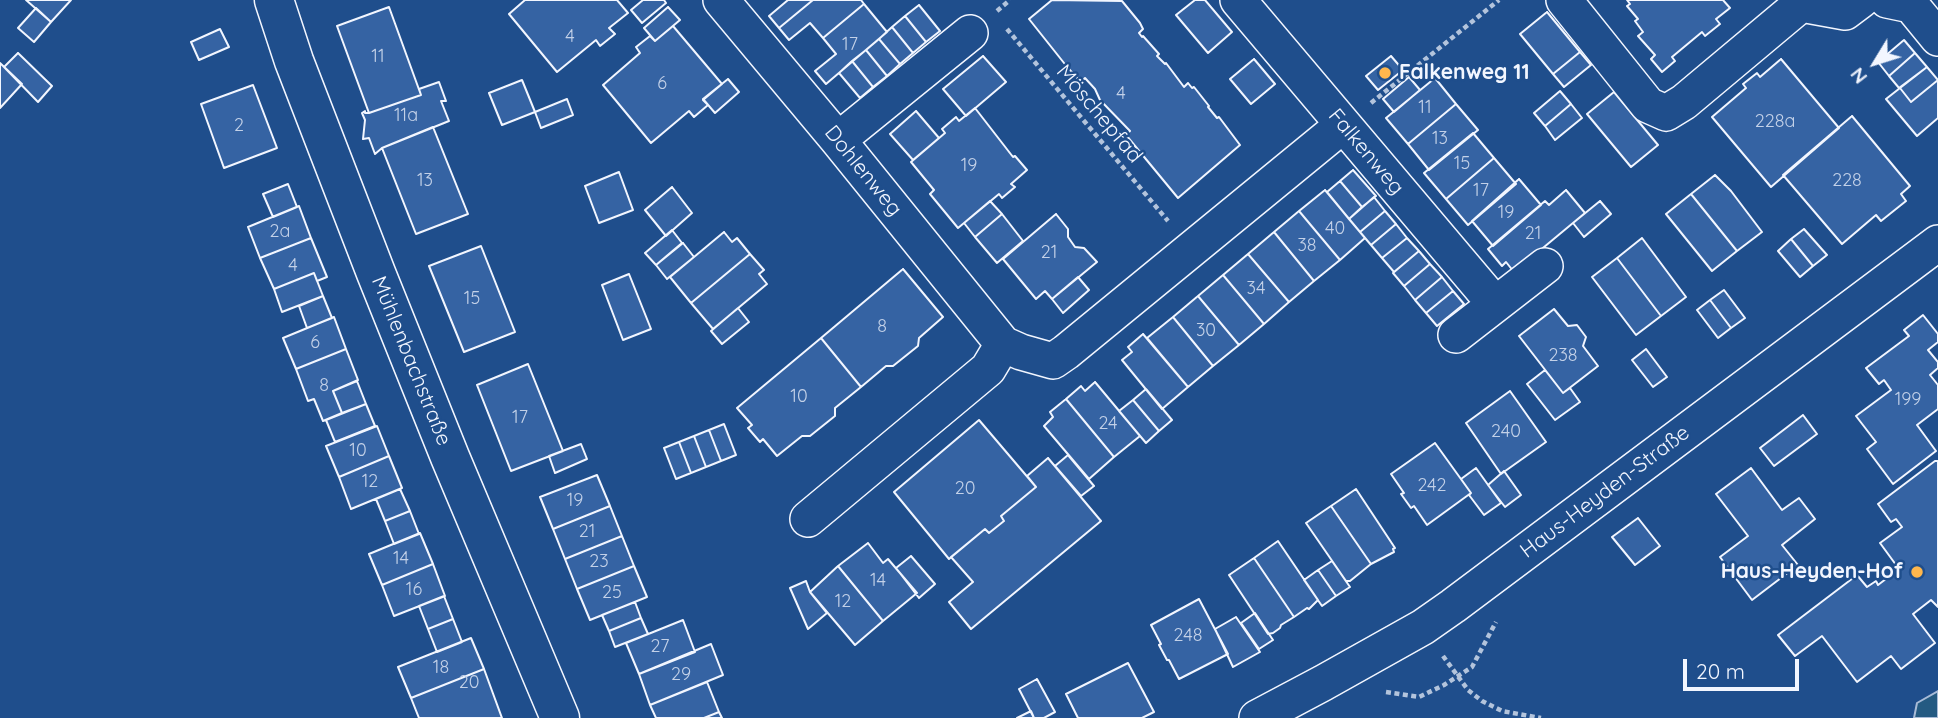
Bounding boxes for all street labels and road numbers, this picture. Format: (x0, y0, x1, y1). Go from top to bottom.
street label: Möschepfad (1051, 60, 1147, 168)
street label: Falkenweg (1323, 104, 1409, 200)
street label: Dohlenweg (819, 121, 907, 221)
street label: Mühlenbachstraße (366, 273, 456, 449)
street label: Haus-Heyden-Straße (1515, 420, 1695, 564)

